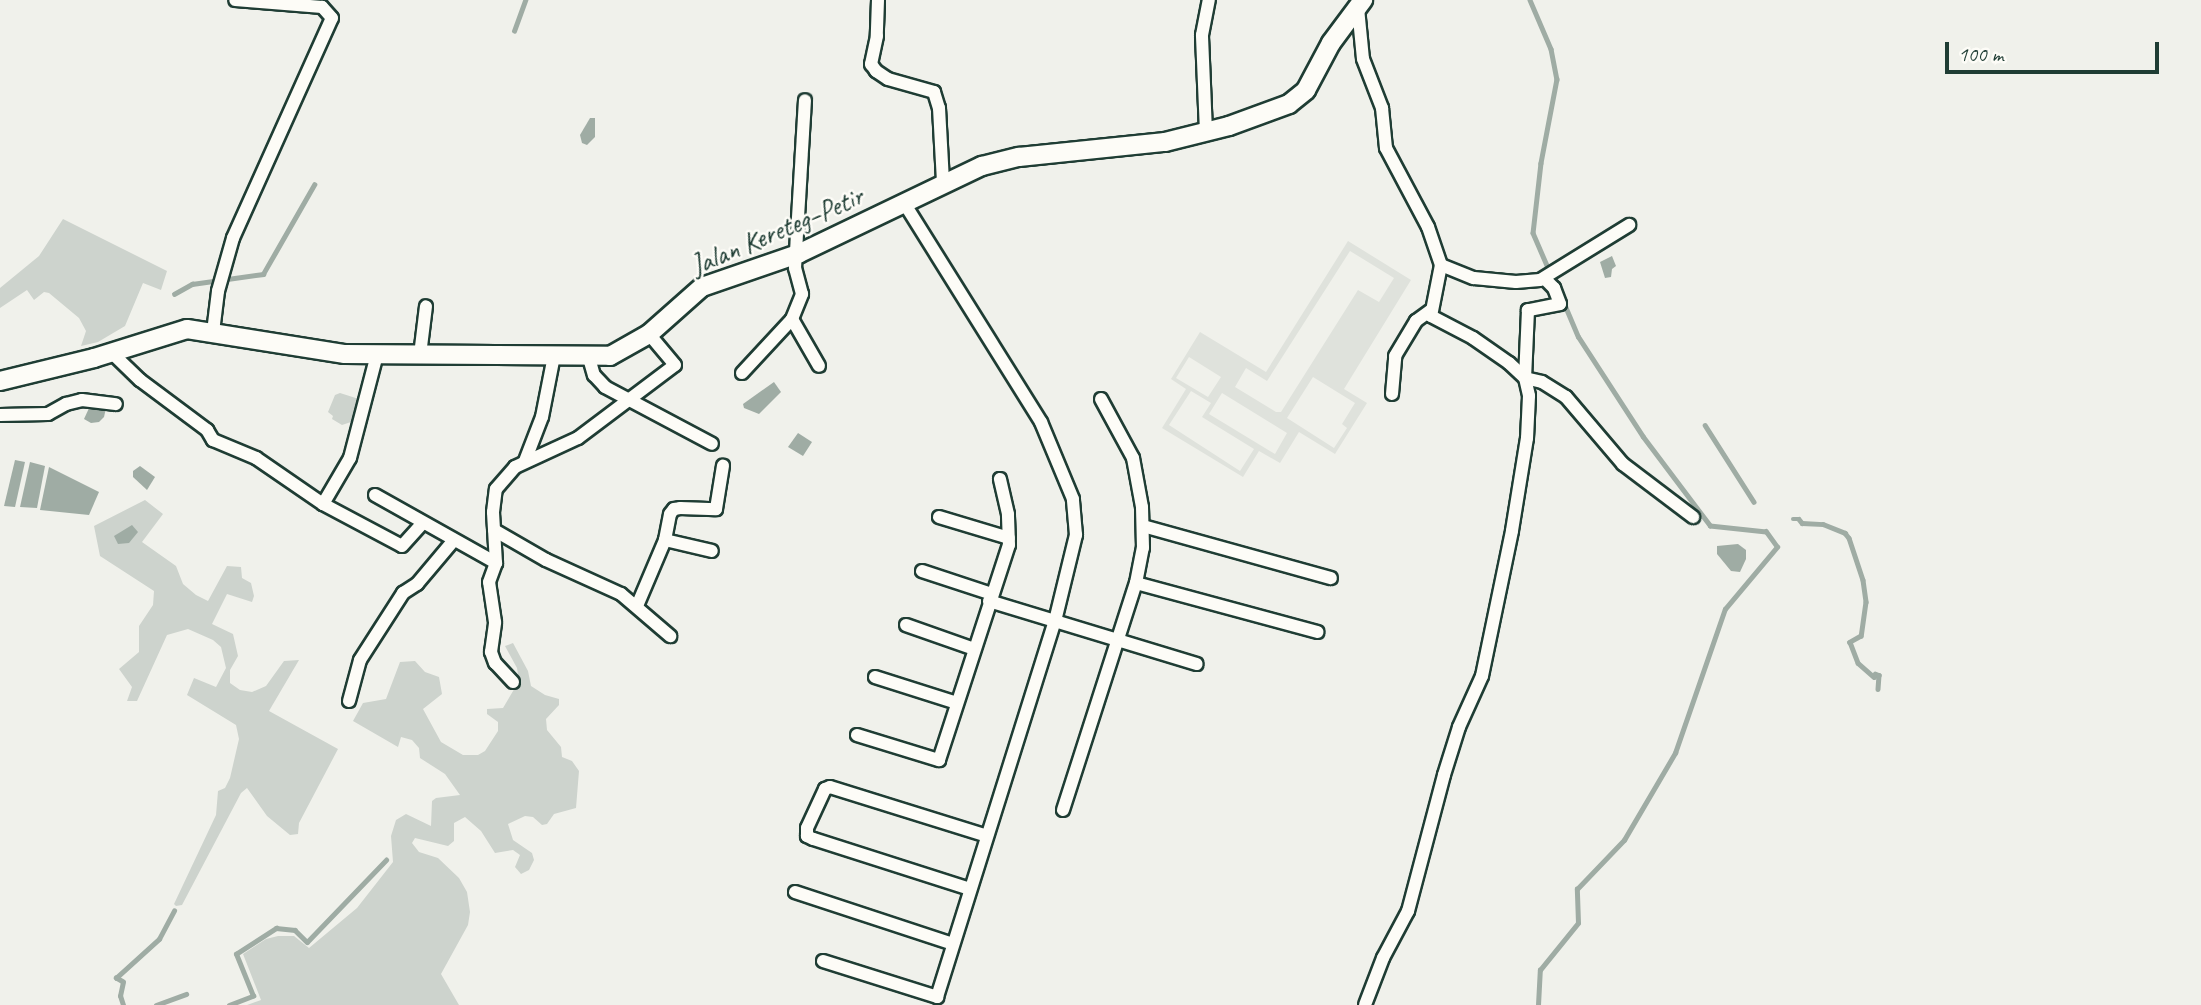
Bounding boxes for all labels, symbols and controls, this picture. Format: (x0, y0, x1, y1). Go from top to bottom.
scale bar (1949, 28, 2162, 72)
text: 100 m (1958, 41, 2003, 67)
street label: Jalan Kereteg–Petir (686, 180, 868, 282)

